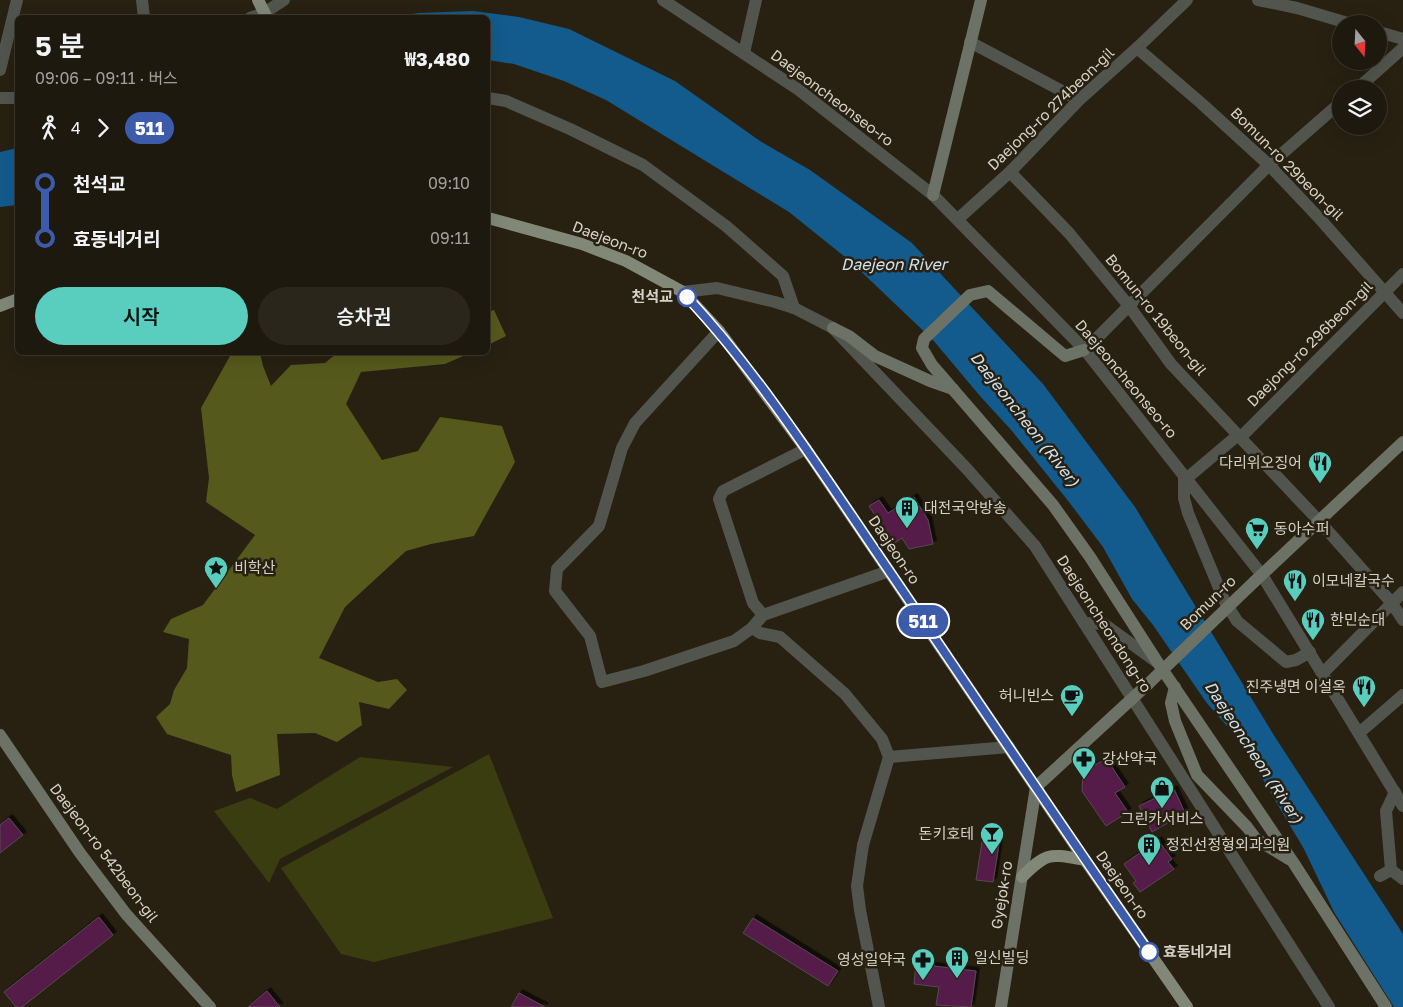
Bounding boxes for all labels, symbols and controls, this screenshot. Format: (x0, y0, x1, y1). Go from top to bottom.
north arrow (1332, 15, 1388, 70)
map controls (1332, 15, 1387, 135)
text: 5 분 (35, 29, 85, 62)
street label: Daejong-ro 274beon-gil (983, 43, 1117, 173)
street label: Daejeoncheonseo-ro (768, 45, 898, 149)
text: ₩3,480 (405, 47, 470, 70)
text: 09:06 – 09:11 · 버스 (35, 68, 178, 88)
button: layers (1332, 80, 1387, 135)
street label: Bomun-ro 29beon-gil (1227, 103, 1348, 224)
icon: walk (35, 114, 63, 142)
icon: forward (89, 114, 117, 142)
text: 511 (135, 117, 164, 139)
text: 4 (71, 118, 81, 138)
text: 천석교 (73, 172, 125, 195)
text: 09:10 (428, 173, 470, 193)
street label: Daejeon-ro (570, 217, 650, 262)
text: 효동네거리 (73, 227, 160, 250)
text: 09:11 (430, 228, 470, 248)
street label: Bomun-ro 19beon-gil (1102, 250, 1211, 379)
water label: Daejeon River (841, 254, 950, 274)
street label: Daejong-ro 296beon-gil (1243, 277, 1376, 410)
button: 시작 (35, 287, 248, 345)
button: 승차권 (258, 287, 470, 345)
place label: 천석교 (632, 287, 673, 305)
marker: 천석교 (677, 287, 697, 307)
street label: Daejeoncheonseo-ro (1072, 316, 1182, 441)
water label: Daejeoncheon (River) (966, 348, 1084, 491)
restaurant icon: 다리위오징어 (1307, 450, 1333, 484)
place label: 다리위오징어 (1219, 453, 1302, 471)
building icon: 대전국악방송 (894, 495, 920, 529)
place label: 대전국악방송 (924, 498, 1007, 516)
street label: Daejeon-ro (865, 512, 924, 587)
supermarket icon: 동아수퍼 (1244, 516, 1270, 550)
place label: 동아수퍼 (1274, 519, 1329, 537)
street label: Daejeoncheondong-ro (1054, 551, 1156, 695)
place icon: 비학산 (203, 555, 229, 589)
place label: 비학산 (234, 558, 276, 576)
restaurant icon: 이모네칼국수 (1282, 568, 1308, 602)
street label: Bomun-ro (1176, 571, 1239, 633)
place label: 이모네칼국수 (1312, 571, 1395, 589)
line badge: 511 (894, 605, 952, 637)
restaurant icon: 한민순대 (1300, 607, 1326, 641)
text: 511 (908, 610, 938, 632)
place label: 한민순대 (1330, 610, 1385, 628)
restaurant icon: 진주냉면 이설옥 (1351, 674, 1377, 708)
water label: Daejeoncheon (River) (1201, 677, 1308, 828)
place label: 진주냉면 이설옥 (1246, 677, 1346, 695)
cafe icon: 허니빈스 (1059, 683, 1085, 717)
place label: 허니빈스 (999, 686, 1054, 704)
pharmacy icon: 강산약국 (1071, 746, 1097, 780)
place label: 강산약국 (1102, 749, 1157, 767)
shop icon: 그린카서비스 (1149, 775, 1175, 809)
street label: Daejeon-ro 542beon-gil (47, 779, 163, 926)
place label: 그린카서비스 (1121, 809, 1204, 827)
bar icon: 돈키호테 (979, 821, 1005, 855)
place label: 돈키호테 (919, 824, 974, 842)
building icon: 정진선정형외과의원 (1136, 832, 1162, 866)
place label: 정진선정형외과의원 (1166, 835, 1290, 853)
street label: Daejeon-ro (1093, 847, 1153, 922)
street label: Gyejok-ro (987, 860, 1015, 930)
marker: 효동네거리 (1139, 942, 1159, 962)
place label: 효동네거리 (1163, 942, 1232, 960)
building icon: 일신빌딩 (944, 945, 970, 979)
pharmacy icon: 영성일약국 (910, 947, 936, 981)
place label: 일신빌딩 (974, 948, 1029, 966)
place label: 영성일약국 (837, 950, 906, 968)

